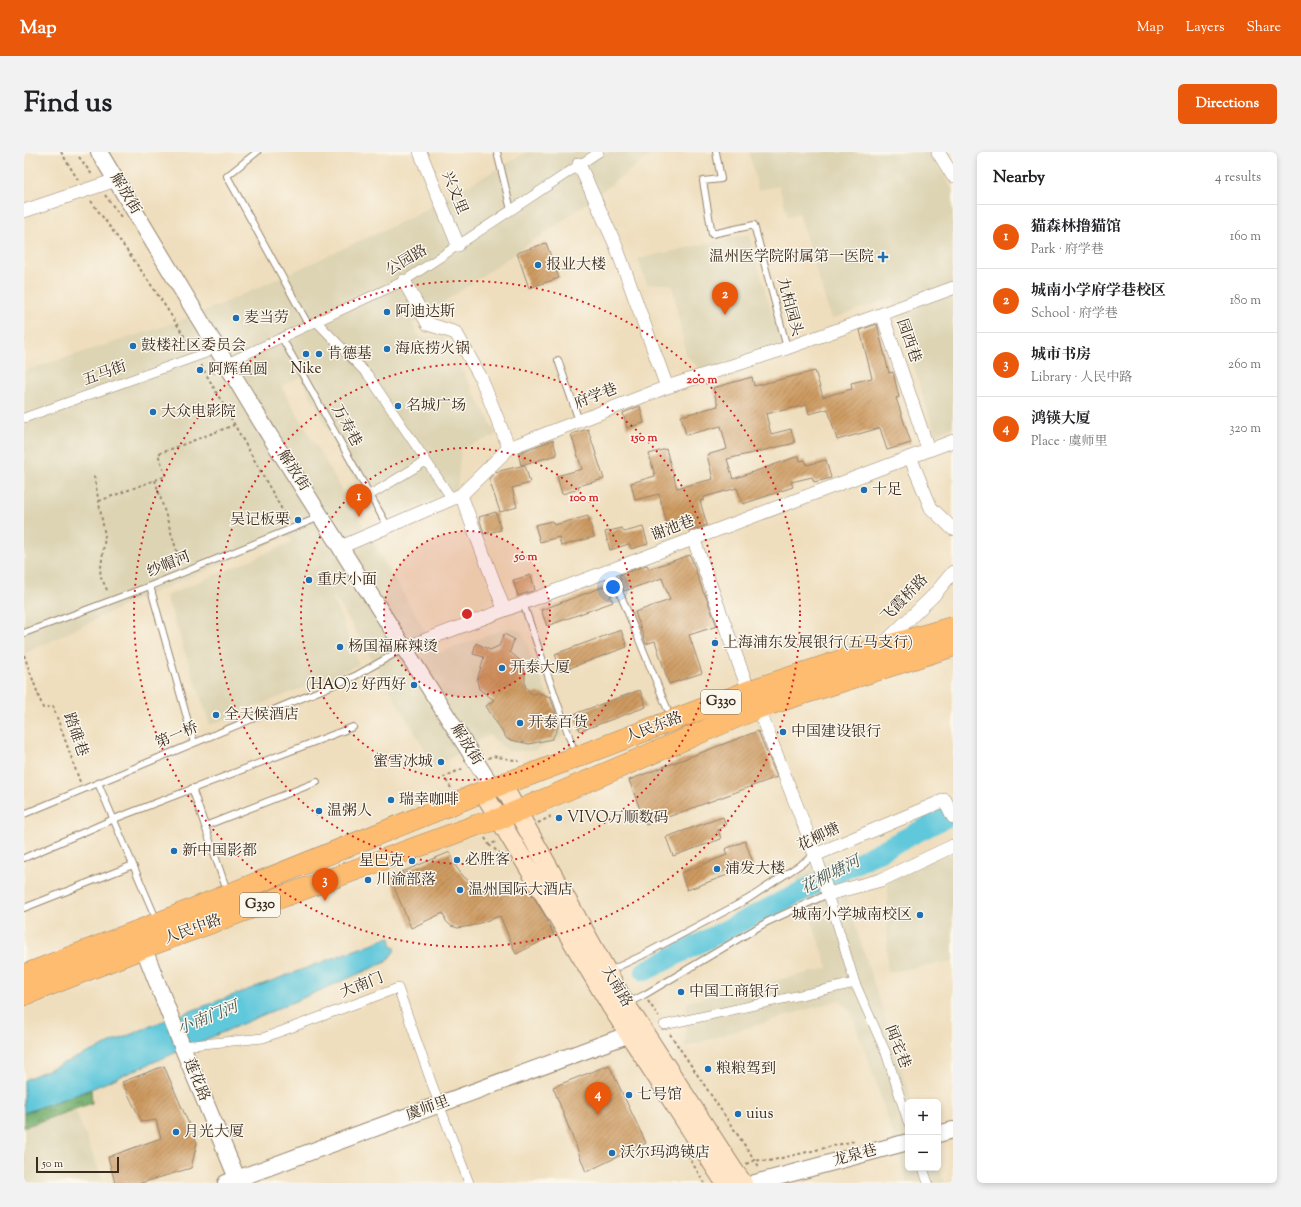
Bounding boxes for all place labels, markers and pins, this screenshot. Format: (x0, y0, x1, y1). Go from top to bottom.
place label: 温州医学院附属第一医院 (709, 247, 874, 268)
marker: 温州医学院附属第一医院 (877, 251, 889, 263)
place label: 报业大楼 (546, 255, 606, 276)
marker: 报业大楼 (533, 260, 543, 270)
pin: 2 (712, 282, 738, 315)
place label: 阿迪达斯 (395, 302, 455, 323)
marker: 阿迪达斯 (382, 307, 392, 317)
place label: 麦当劳 (244, 308, 289, 329)
marker: 麦当劳 (231, 313, 241, 323)
place label: 鼓楼社区委员会 (141, 336, 246, 357)
place label: 海底捞火锅 (395, 339, 470, 360)
marker: 鼓楼社区委员会 (128, 341, 138, 351)
place label: 肯德基 (327, 344, 372, 365)
marker: 海底捞火锅 (382, 344, 392, 354)
marker: Nike (301, 349, 311, 359)
marker: 肯德基 (314, 349, 324, 359)
place label: Nike (290, 359, 322, 380)
place label: 阿辉鱼圆 (208, 360, 268, 381)
marker: 阿辉鱼圆 (195, 365, 205, 375)
place label: 名城广场 (406, 396, 466, 417)
marker: 名城广场 (393, 401, 403, 411)
place label: 大众电影院 (161, 402, 236, 423)
marker: 大众电影院 (148, 407, 158, 417)
place label: 十足 (872, 480, 902, 501)
pin: 1 (346, 484, 372, 517)
marker: 十足 (859, 485, 869, 495)
place label: 吴记板栗 (230, 510, 290, 531)
marker: 吴记板栗 (293, 515, 303, 525)
place label: 重庆小面 (317, 570, 377, 591)
marker: 重庆小面 (304, 575, 314, 585)
centre of rings (460, 607, 474, 621)
place label: 上海浦东发展银行(五马支行) (723, 633, 913, 654)
place label: 杨国福麻辣烫 (348, 637, 438, 658)
marker: 上海浦东发展银行(五马支行) (710, 638, 720, 648)
marker: 杨国福麻辣烫 (335, 642, 345, 652)
place label: 开泰大厦 (510, 658, 570, 679)
marker: 开泰大厦 (497, 663, 507, 673)
place label: (HAO)2 好西好 (306, 675, 406, 696)
marker: (HAO)2 好西好 (409, 680, 419, 690)
place label: 全天候酒店 (224, 705, 299, 726)
marker: 全天候酒店 (211, 710, 221, 720)
place label: 开泰百货 (528, 713, 588, 734)
marker: 开泰百货 (515, 718, 525, 728)
place label: 中国建设银行 (791, 722, 881, 743)
marker: 中国建设银行 (778, 727, 788, 737)
place label: 蜜雪冰城 (373, 752, 433, 773)
marker: 蜜雪冰城 (436, 757, 446, 767)
place label: 瑞幸咖啡 (399, 790, 459, 811)
marker: 瑞幸咖啡 (386, 795, 396, 805)
place label: 温粥人 (327, 801, 372, 822)
marker: 温粥人 (314, 806, 324, 816)
place label: VIVO万顺数码 (567, 808, 669, 829)
marker: VIVO万顺数码 (554, 813, 564, 823)
place label: 新中国影都 (182, 841, 257, 862)
marker: 新中国影都 (169, 846, 179, 856)
place label: 必胜客 (465, 850, 510, 871)
place label: 星巴克 (359, 851, 404, 872)
marker: 必胜客 (452, 855, 462, 865)
marker: 星巴克 (407, 856, 417, 866)
place label: 浦发大楼 (725, 859, 785, 880)
marker: 浦发大楼 (712, 864, 722, 874)
pin: 3 (312, 868, 338, 901)
place label: 川渝部落 (376, 870, 436, 891)
marker: 川渝部落 (363, 875, 373, 885)
place label: 温州国际大酒店 (468, 880, 573, 901)
marker: 温州国际大酒店 (455, 885, 465, 895)
place label: 城南小学城南校区 (792, 905, 912, 926)
marker: 城南小学城南校区 (915, 910, 925, 920)
place label: 中国工商银行 (689, 982, 779, 1003)
marker: 中国工商银行 (676, 987, 686, 997)
place label: 粮粮驾到 (716, 1059, 776, 1080)
marker: 粮粮驾到 (703, 1064, 713, 1074)
pin: 4 (585, 1082, 611, 1115)
place label: 七号馆 (637, 1085, 682, 1106)
marker: 七号馆 (624, 1090, 634, 1100)
place label: uius (746, 1104, 773, 1125)
marker: uius (733, 1109, 743, 1119)
place label: 月光大厦 (184, 1122, 244, 1143)
marker: 月光大厦 (171, 1127, 181, 1137)
place label: 沃尔玛鸿锳店 (620, 1143, 710, 1164)
marker: 沃尔玛鸿锳店 (607, 1148, 617, 1158)

